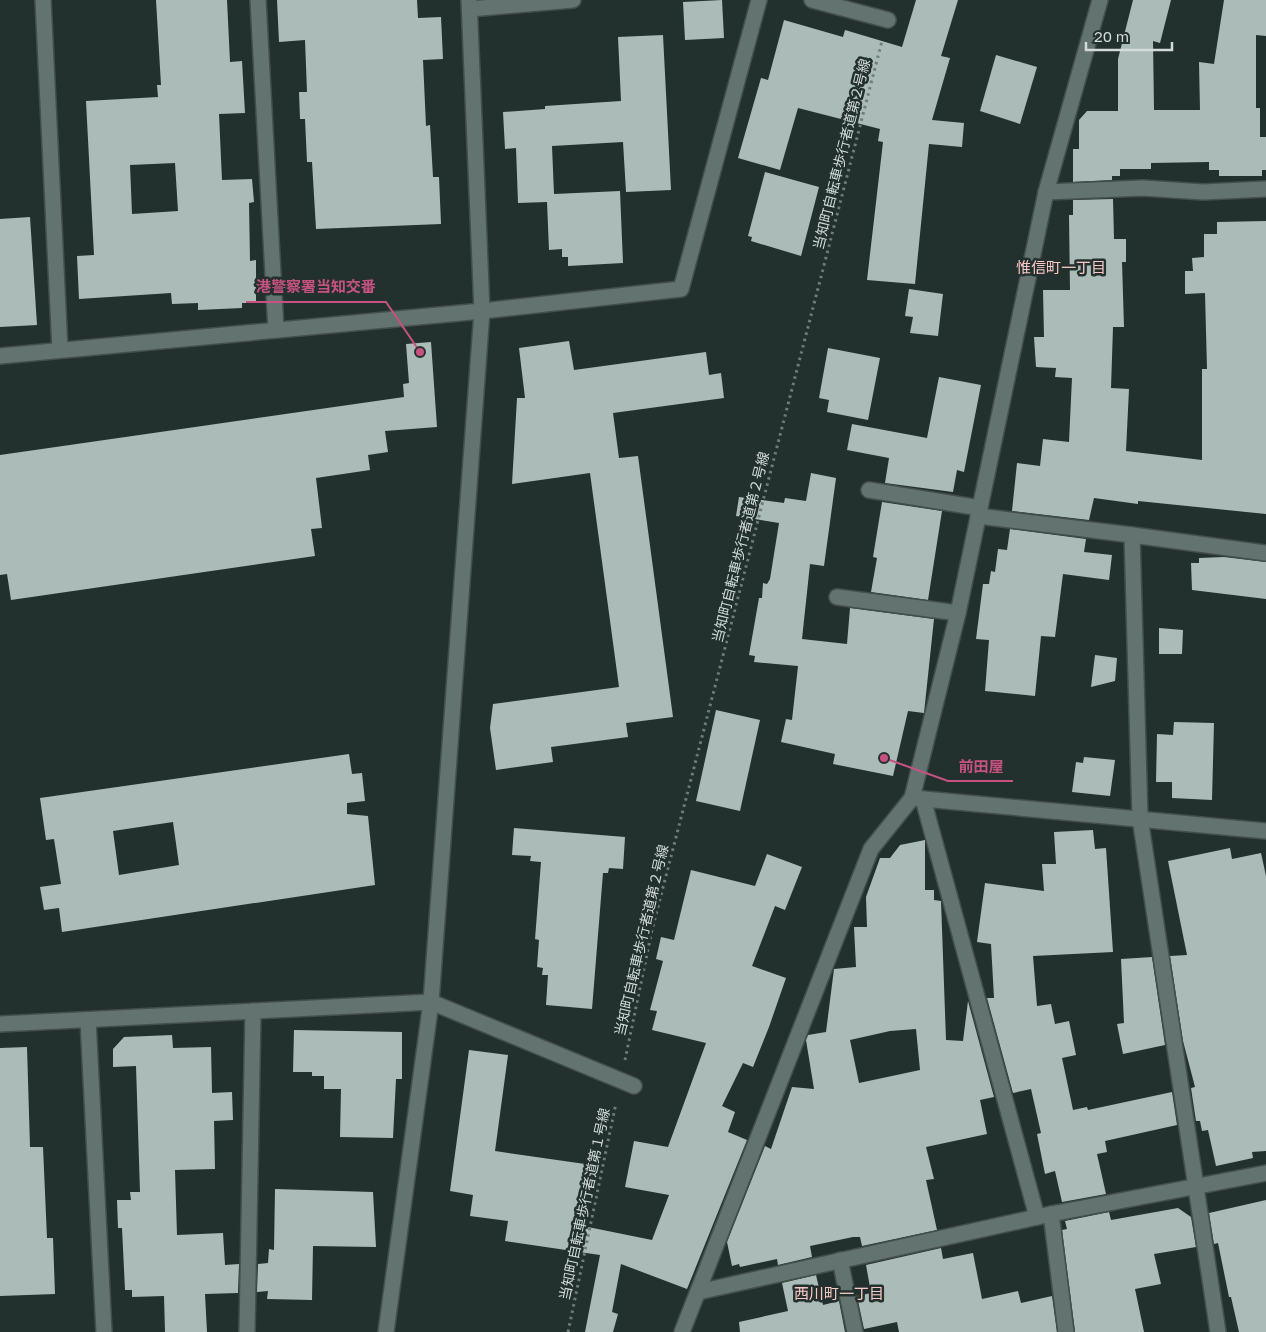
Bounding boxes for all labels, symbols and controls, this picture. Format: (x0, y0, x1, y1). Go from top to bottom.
scale bar (1086, 20, 1172, 52)
text: 20 m (1094, 27, 1129, 45)
street label: 当知町自転車歩行者道第２号線 (809, 57, 873, 251)
district label: 惟信町一丁目 (1016, 258, 1106, 276)
callout: 港警察署当知交番 (246, 272, 386, 302)
text: 港警察署当知交番 (256, 277, 376, 295)
street label: 当知町自転車歩行者道第２号線 (708, 450, 772, 644)
callout: 前田屋 (948, 751, 1013, 781)
text: 前田屋 (958, 757, 1004, 775)
street label: 当知町自転車歩行者道第２号線 (611, 843, 671, 1037)
street label: 当知町自転車歩行者道第１号線 (555, 1106, 613, 1302)
district label: 西川町一丁目 (794, 1284, 884, 1302)

